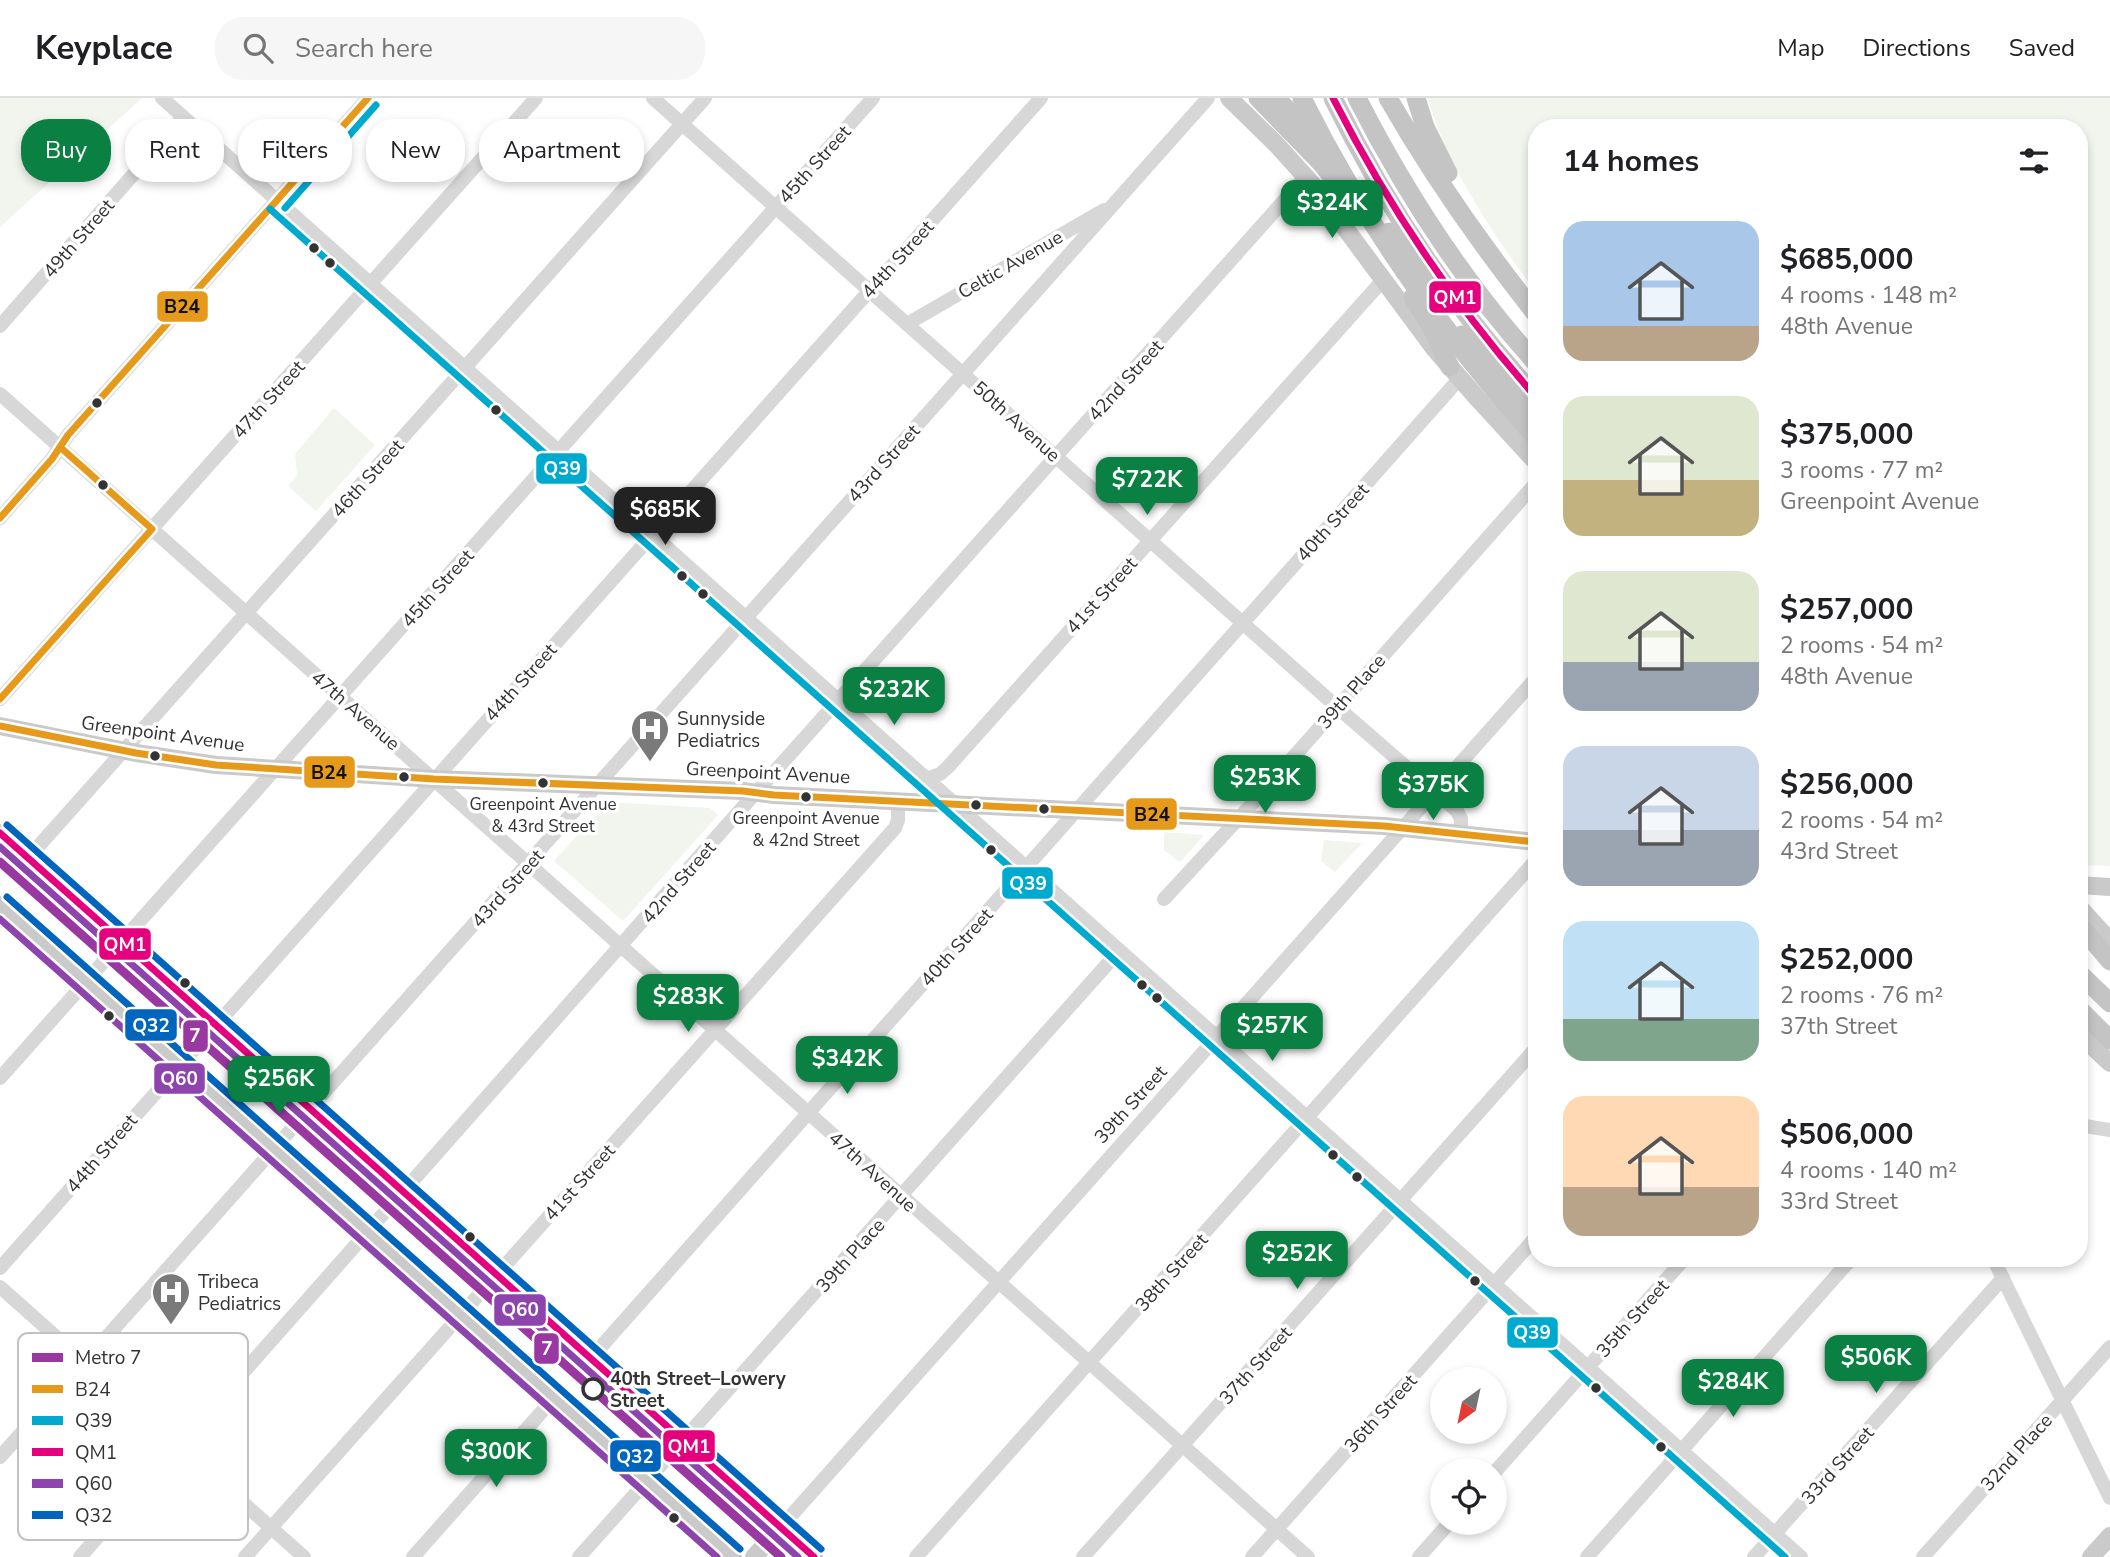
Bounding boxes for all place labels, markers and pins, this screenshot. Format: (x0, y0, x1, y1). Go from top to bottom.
pin: $324K (1283, 180, 1381, 240)
unlabelled marker (307, 241, 321, 255)
unlabelled marker (323, 256, 337, 270)
unlabelled marker (90, 396, 104, 410)
unlabelled marker (489, 403, 503, 417)
pin: $722K (1098, 458, 1196, 517)
unlabelled marker (96, 478, 110, 492)
pin: $685K (616, 488, 714, 547)
unlabelled marker (675, 569, 689, 583)
unlabelled marker (696, 587, 710, 601)
pin: $232K (845, 668, 943, 727)
place label: Sunnyside Pediatrics (677, 706, 765, 754)
hospital icon: Sunnyside Pediatrics (629, 708, 671, 763)
unlabelled marker (148, 749, 162, 763)
pin: $253K (1216, 756, 1314, 815)
pin: $375K (1384, 762, 1482, 822)
unlabelled marker (397, 770, 411, 784)
marker: Greenpoint Avenue & 43rd Street (536, 776, 550, 790)
marker: Greenpoint Avenue & 42nd Street (799, 790, 813, 804)
place label: Greenpoint Avenue & 43rd Street (469, 793, 617, 838)
unlabelled marker (969, 798, 983, 812)
unlabelled marker (1037, 802, 1051, 816)
place label: Greenpoint Avenue & 42nd Street (732, 807, 880, 852)
unlabelled marker (984, 843, 998, 857)
pin: $283K (639, 974, 737, 1034)
unlabelled marker (178, 976, 192, 990)
unlabelled marker (1135, 978, 1149, 992)
unlabelled marker (1150, 991, 1164, 1005)
pin: $257K (1223, 1004, 1321, 1063)
unlabelled marker (102, 1009, 116, 1023)
pin: $342K (798, 1037, 896, 1096)
pin: $256K (230, 1056, 328, 1116)
unlabelled marker (1326, 1148, 1340, 1162)
unlabelled marker (1350, 1170, 1364, 1184)
unlabelled marker (463, 1230, 477, 1244)
pin: $252K (1248, 1232, 1346, 1291)
place label: Tribeca Pediatrics (198, 1269, 281, 1317)
hospital icon: Tribeca Pediatrics (150, 1271, 192, 1326)
unlabelled marker (1468, 1274, 1482, 1288)
pin: $506K (1827, 1336, 1925, 1395)
pin: $284K (1684, 1360, 1782, 1419)
place label: 40th Street–Lowery Street (610, 1366, 787, 1414)
marker: 40th Street–Lowery Street (582, 1378, 604, 1400)
unlabelled marker (1589, 1381, 1603, 1395)
pin: $300K (447, 1430, 545, 1489)
unlabelled marker (1654, 1440, 1668, 1454)
unlabelled marker (667, 1511, 681, 1525)

